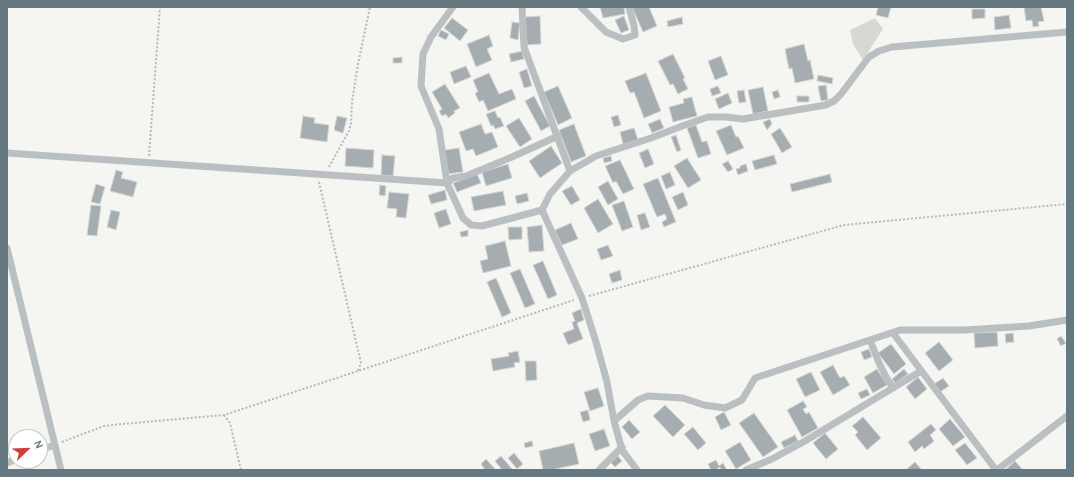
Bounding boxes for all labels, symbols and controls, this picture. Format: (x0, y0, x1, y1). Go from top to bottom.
north arrow (8, 429, 48, 469)
text: N (31, 438, 46, 451)

